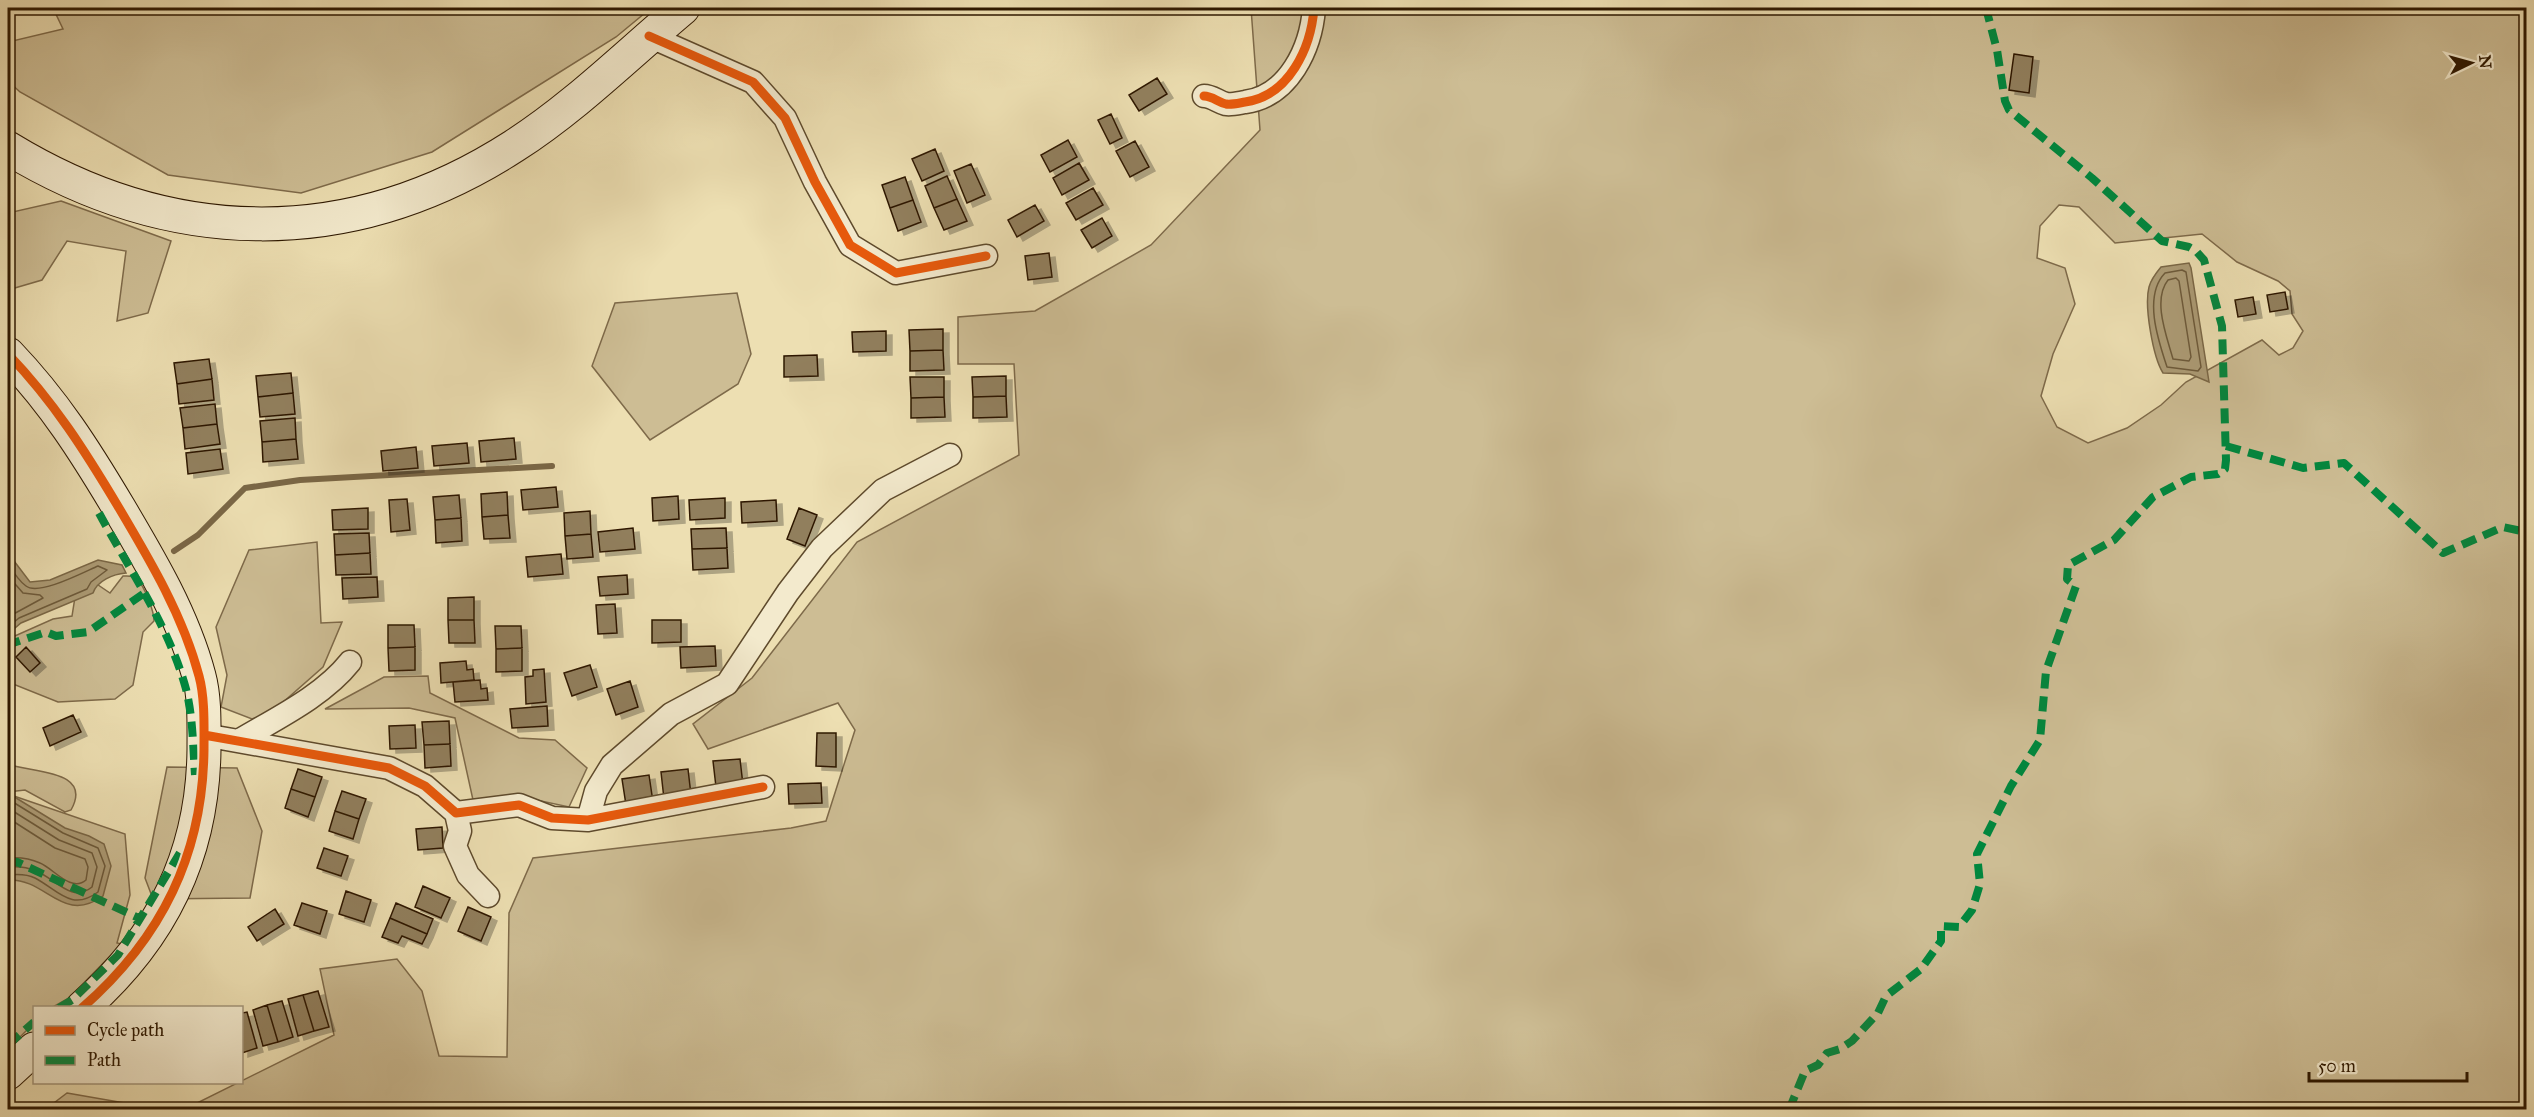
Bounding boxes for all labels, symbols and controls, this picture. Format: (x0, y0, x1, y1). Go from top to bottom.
north arrow (2441, 33, 2501, 93)
text: N (2475, 54, 2496, 70)
legend (33, 1006, 243, 1084)
text: Cycle path (87, 1019, 164, 1041)
scale bar (2309, 1045, 2466, 1083)
text: Path (87, 1049, 121, 1071)
text: 50 m (2318, 1055, 2356, 1077)

